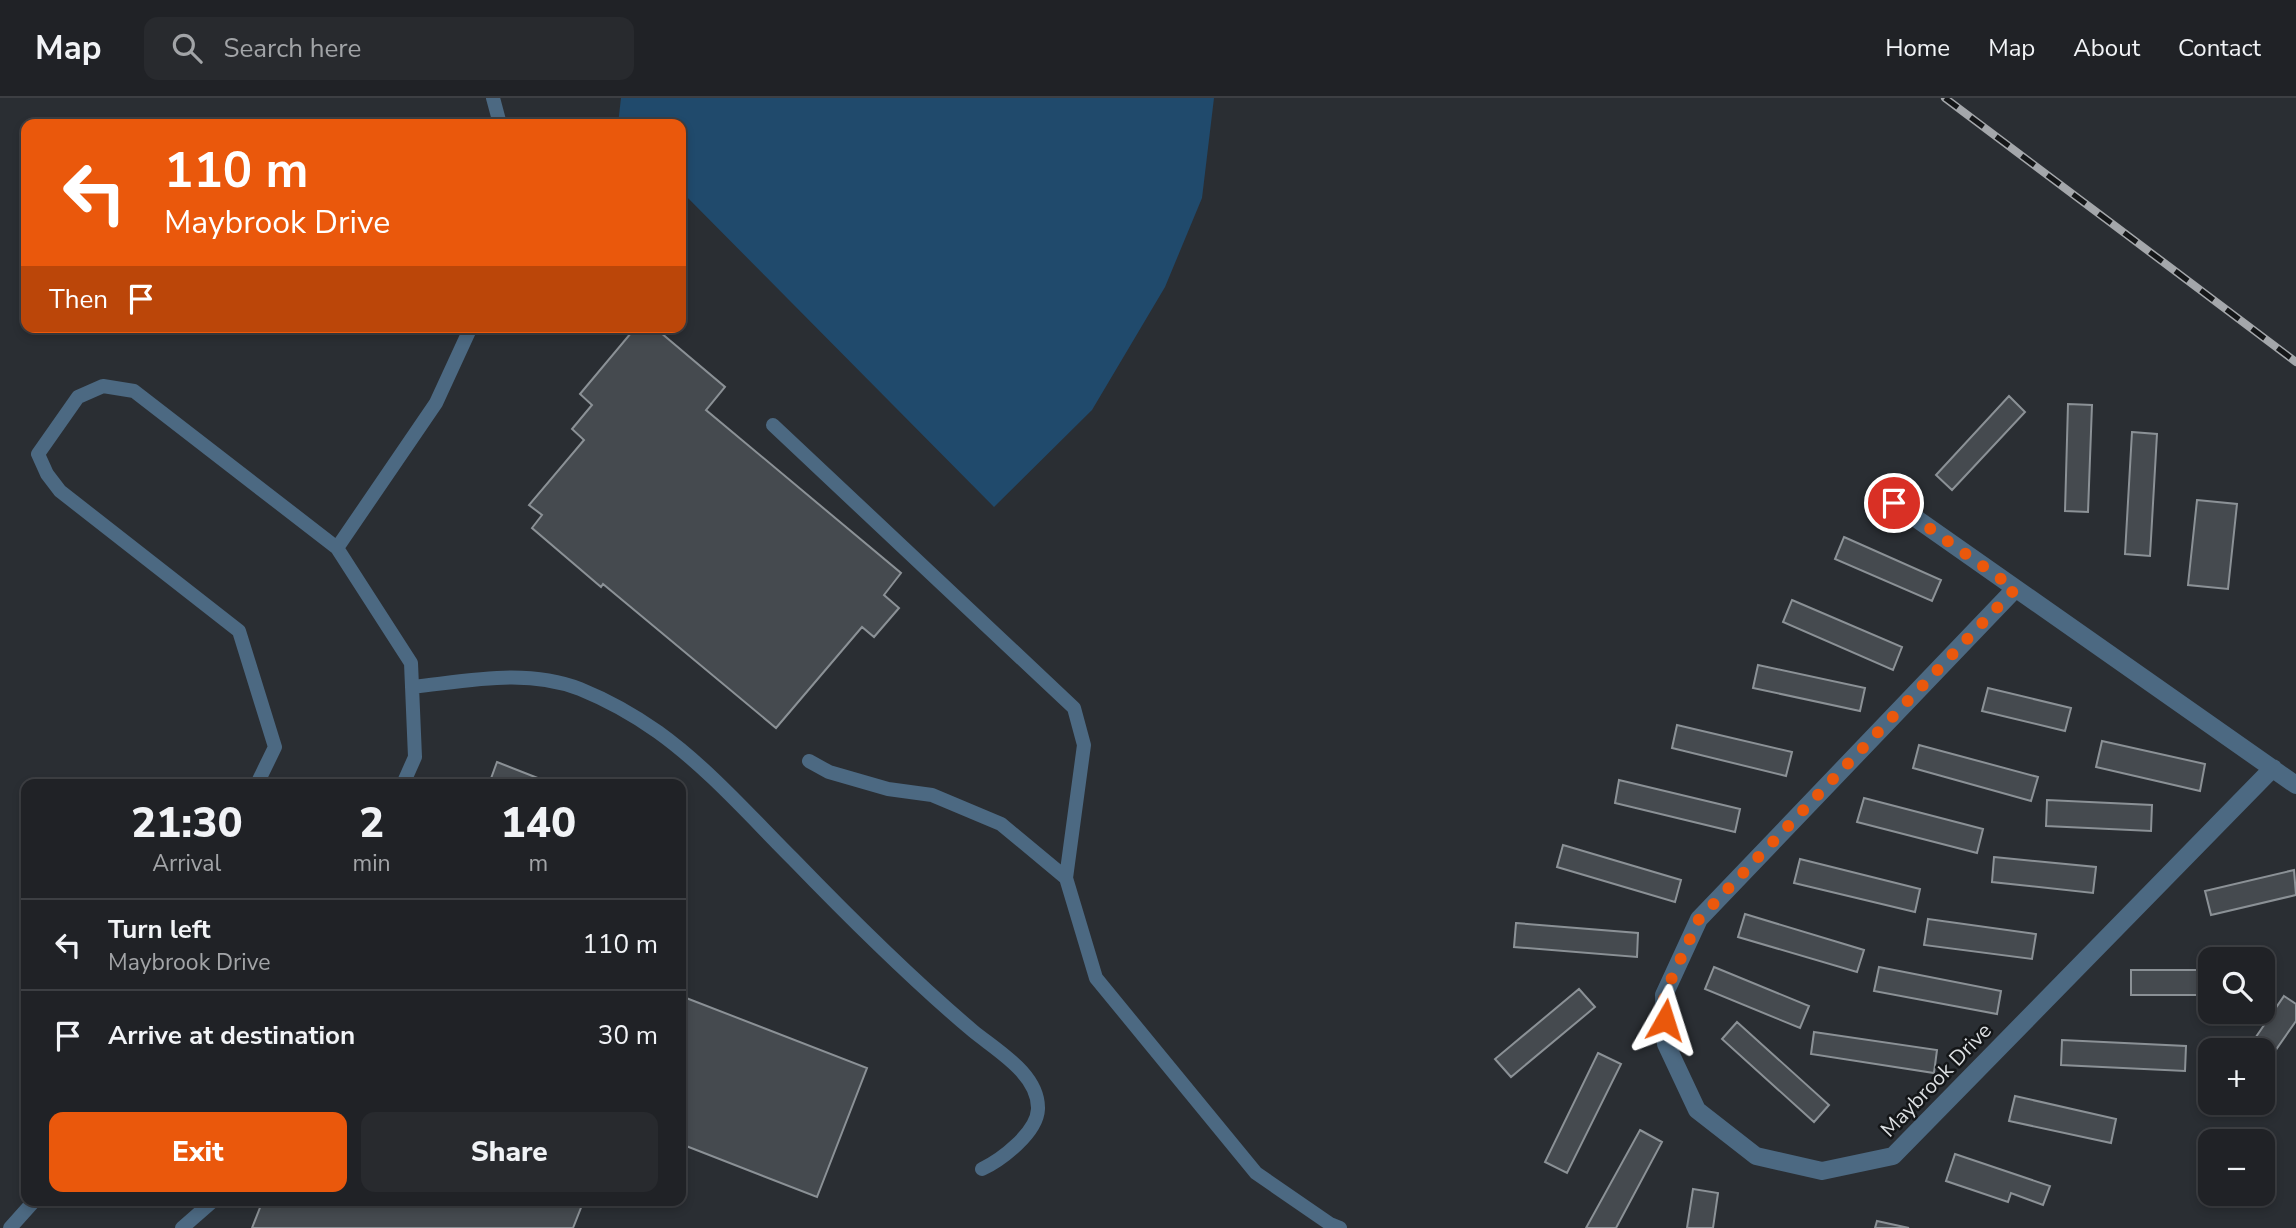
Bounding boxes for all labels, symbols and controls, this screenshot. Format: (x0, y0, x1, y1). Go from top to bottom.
search box (144, 17, 634, 80)
text: Map (35, 26, 102, 71)
icon: search (168, 29, 206, 67)
text: Search here (224, 31, 361, 66)
text: Home (1885, 32, 1950, 64)
text: Map (1988, 32, 2035, 64)
text: About (2073, 32, 2140, 64)
text: Contact (2178, 32, 2261, 64)
text: 110 m (164, 137, 308, 204)
icon: left (49, 147, 140, 238)
text: Maybrook Drive (164, 201, 390, 244)
icon: arrive (122, 280, 160, 318)
text: Then (49, 282, 108, 317)
pin (1864, 473, 1924, 533)
icon: arrive (1875, 484, 1913, 522)
text: 21:30 (131, 795, 243, 852)
text: 2 (359, 795, 384, 852)
text: 140 (501, 795, 576, 852)
text: Arrival (152, 848, 221, 879)
text: min (353, 848, 391, 879)
text: m (528, 848, 548, 879)
text: Turn left (108, 912, 211, 947)
icon: left (49, 926, 87, 964)
text: 110 m (582, 927, 658, 962)
text: Maybrook Drive (108, 947, 271, 978)
map controls (2198, 947, 2275, 1206)
button: search (2198, 947, 2275, 1024)
position arrow (1628, 983, 1702, 1057)
icon: arrive (49, 1017, 87, 1055)
street label: Maybrook Drive (1874, 1017, 1998, 1143)
text: Arrive at destination (108, 1018, 355, 1053)
text: 30 m (598, 1018, 658, 1053)
button: + (2198, 1038, 2275, 1115)
button: Exit (49, 1112, 347, 1192)
button: Share (361, 1112, 658, 1192)
button: − (2198, 1129, 2275, 1206)

